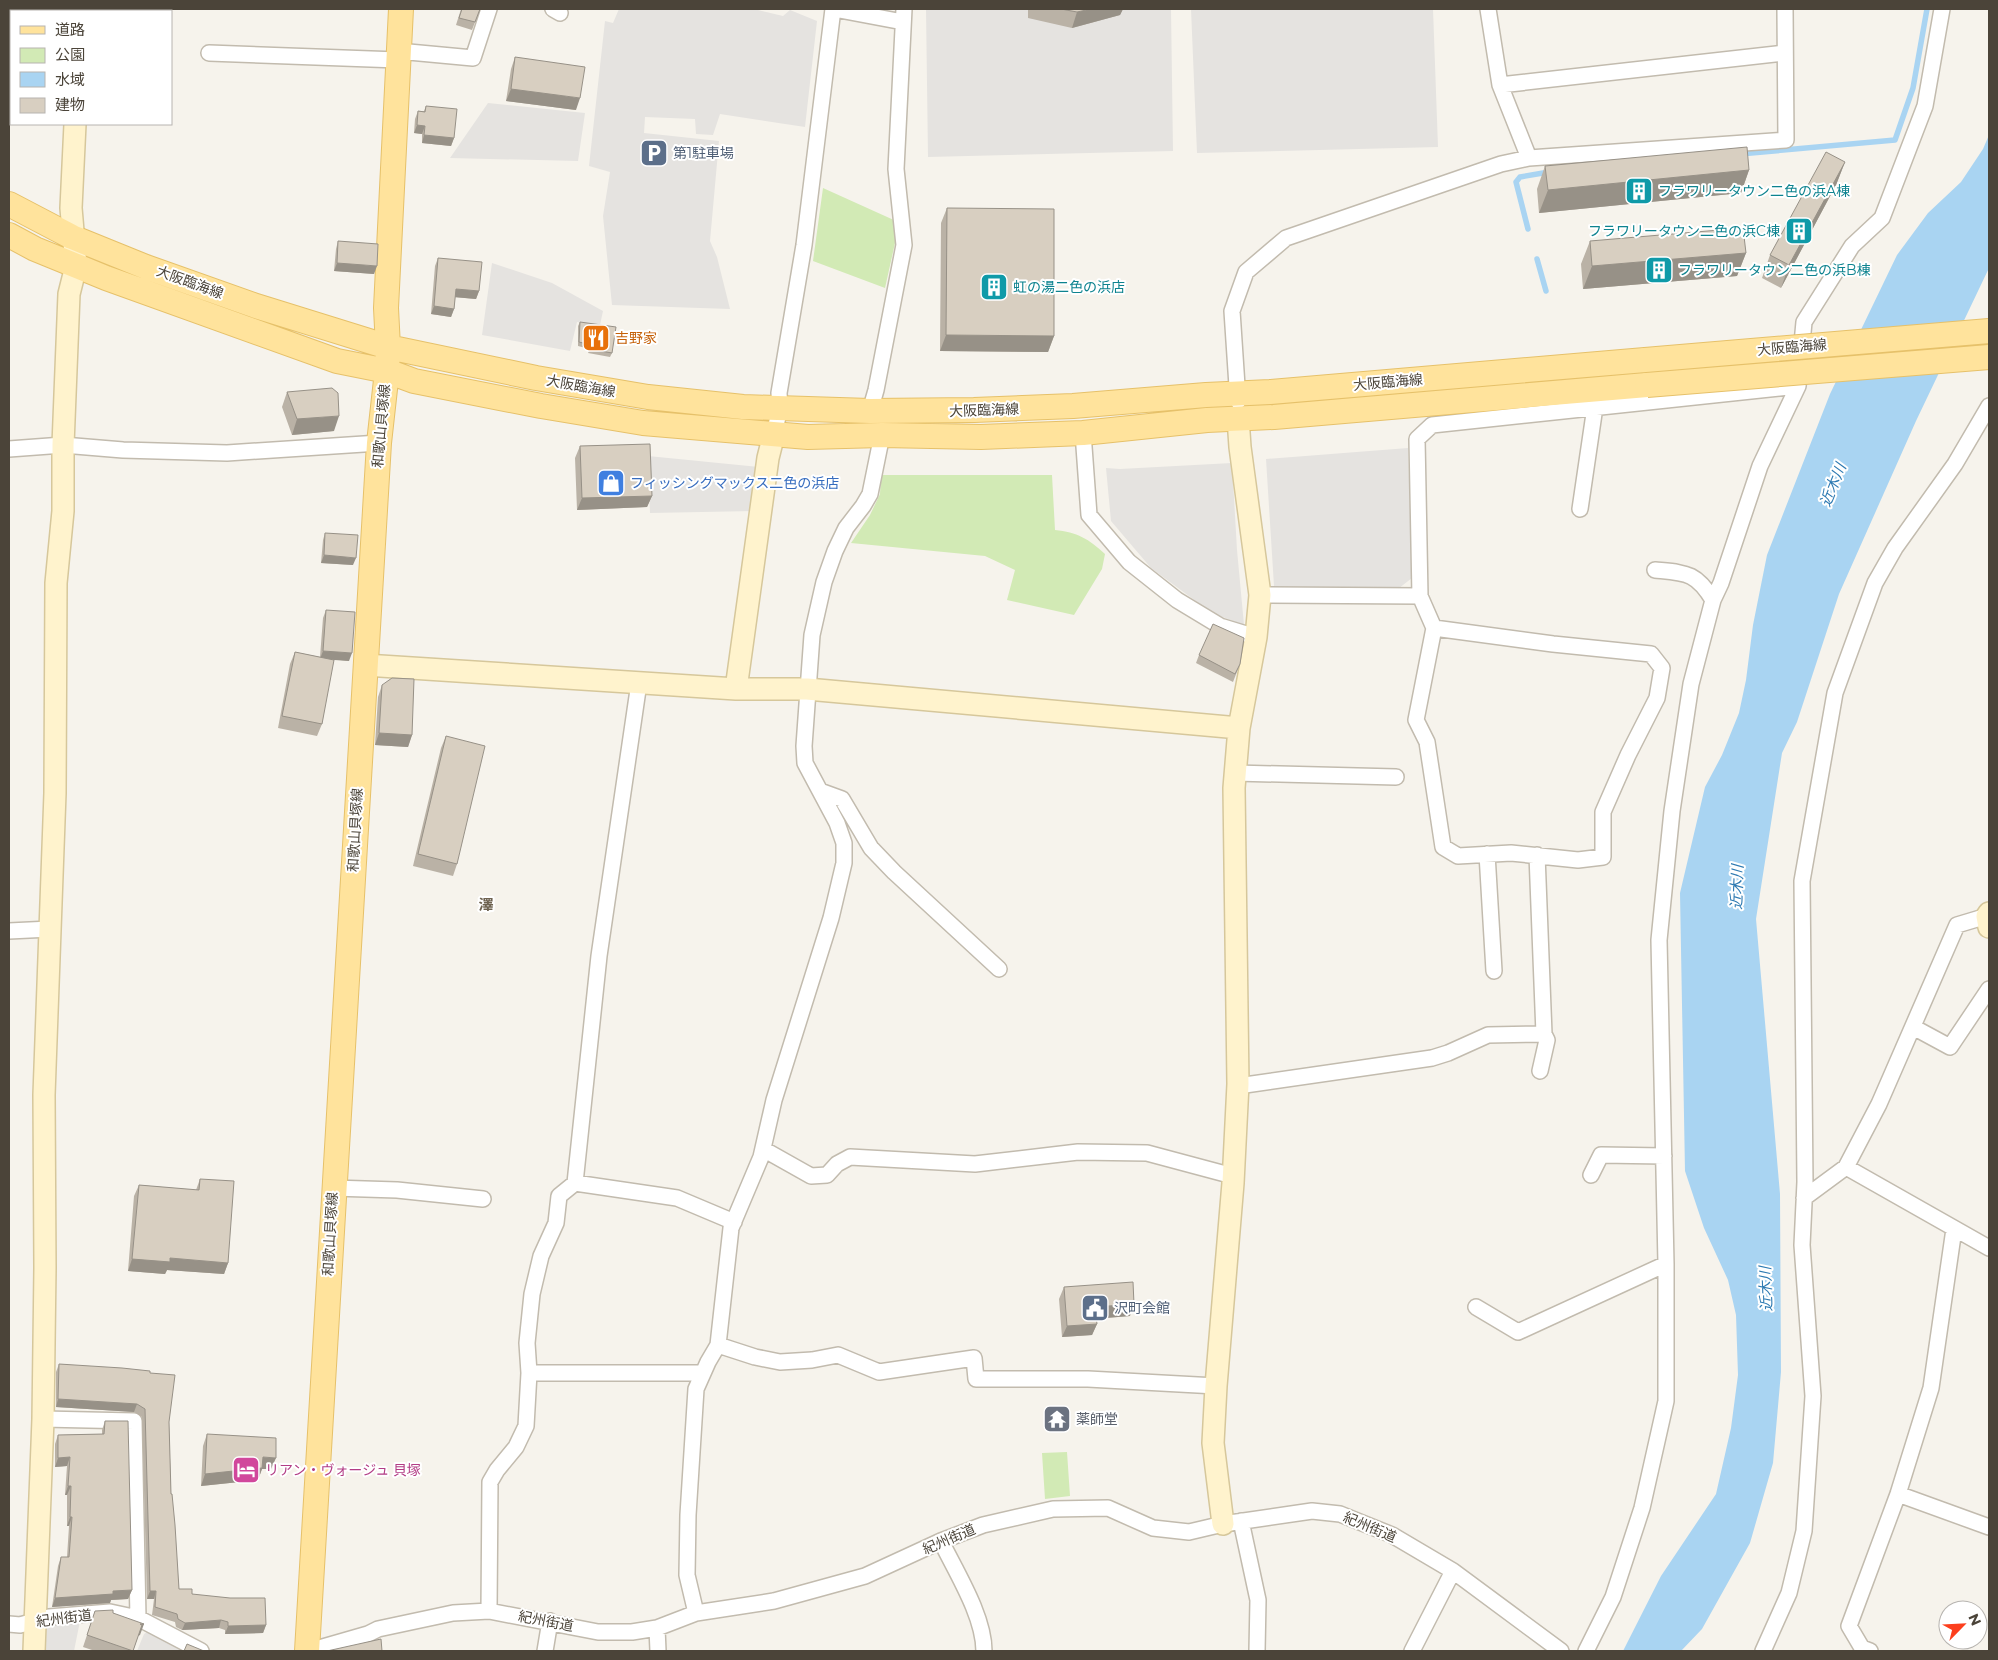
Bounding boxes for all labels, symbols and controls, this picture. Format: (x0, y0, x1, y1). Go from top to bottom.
legend (10, 10, 172, 125)
text: 道路 (55, 20, 85, 39)
text: 公園 (55, 45, 85, 64)
text: 水域 (55, 70, 85, 89)
text: 建物 (55, 95, 85, 114)
parking icon: 第1駐車場 (639, 138, 669, 168)
place label: 第1駐車場 (673, 144, 734, 162)
building icon: フラワリータウン二色の浜A棟 (1624, 176, 1654, 206)
place label: フラワリータウン二色の浜A棟 (1658, 182, 1850, 200)
building icon: フラワリータウン二色の浜C棟 (1784, 216, 1814, 246)
place label: フラワリータウン二色の浜C棟 (1588, 222, 1780, 240)
building icon: フラワリータウン二色の浜B棟 (1644, 255, 1674, 285)
place label: フラワリータウン二色の浜B棟 (1678, 261, 1871, 279)
street label: 大阪臨海線 (154, 262, 226, 302)
building icon: 虹の湯二色の浜店 (979, 272, 1009, 302)
place label: 虹の湯二色の浜店 (1013, 278, 1125, 296)
restaurant icon: 吉野家 (581, 323, 611, 353)
place label: 吉野家 (615, 329, 657, 347)
street label: 大阪臨海線 (1756, 335, 1828, 359)
street label: 大阪臨海線 (1352, 370, 1424, 394)
street label: 大阪臨海線 (545, 371, 617, 401)
street label: 和歌山貝塚線 (368, 383, 394, 469)
street label: 大阪臨海線 (949, 400, 1019, 420)
water label: 近木川 (1815, 459, 1851, 509)
shop icon: フィッシングマックス二色の浜店 (596, 468, 626, 498)
place label: フィッシングマックス二色の浜店 (630, 474, 839, 492)
street label: 和歌山貝塚線 (344, 788, 366, 872)
water label: 近木川 (1726, 862, 1747, 910)
district label: 澤 (478, 895, 494, 914)
street label: 和歌山貝塚線 (319, 1192, 341, 1276)
water label: 近木川 (1755, 1264, 1776, 1312)
public building icon: 沢町会館 (1080, 1293, 1110, 1323)
place label: 沢町会館 (1114, 1299, 1170, 1317)
temple icon: 薬師堂 (1042, 1404, 1072, 1434)
place label: 薬師堂 (1076, 1410, 1118, 1428)
hotel icon: リアン・ヴォージュ 貝塚 (231, 1455, 261, 1485)
place label: リアン・ヴォージュ 貝塚 (265, 1461, 421, 1479)
street label: 紀州街道 (1341, 1508, 1399, 1546)
street label: 紀州街道 (920, 1520, 978, 1558)
north arrow (1938, 1600, 1988, 1650)
street label: 紀州街道 (35, 1606, 93, 1630)
street label: 紀州街道 (517, 1607, 575, 1635)
text: N (1964, 1611, 1985, 1629)

